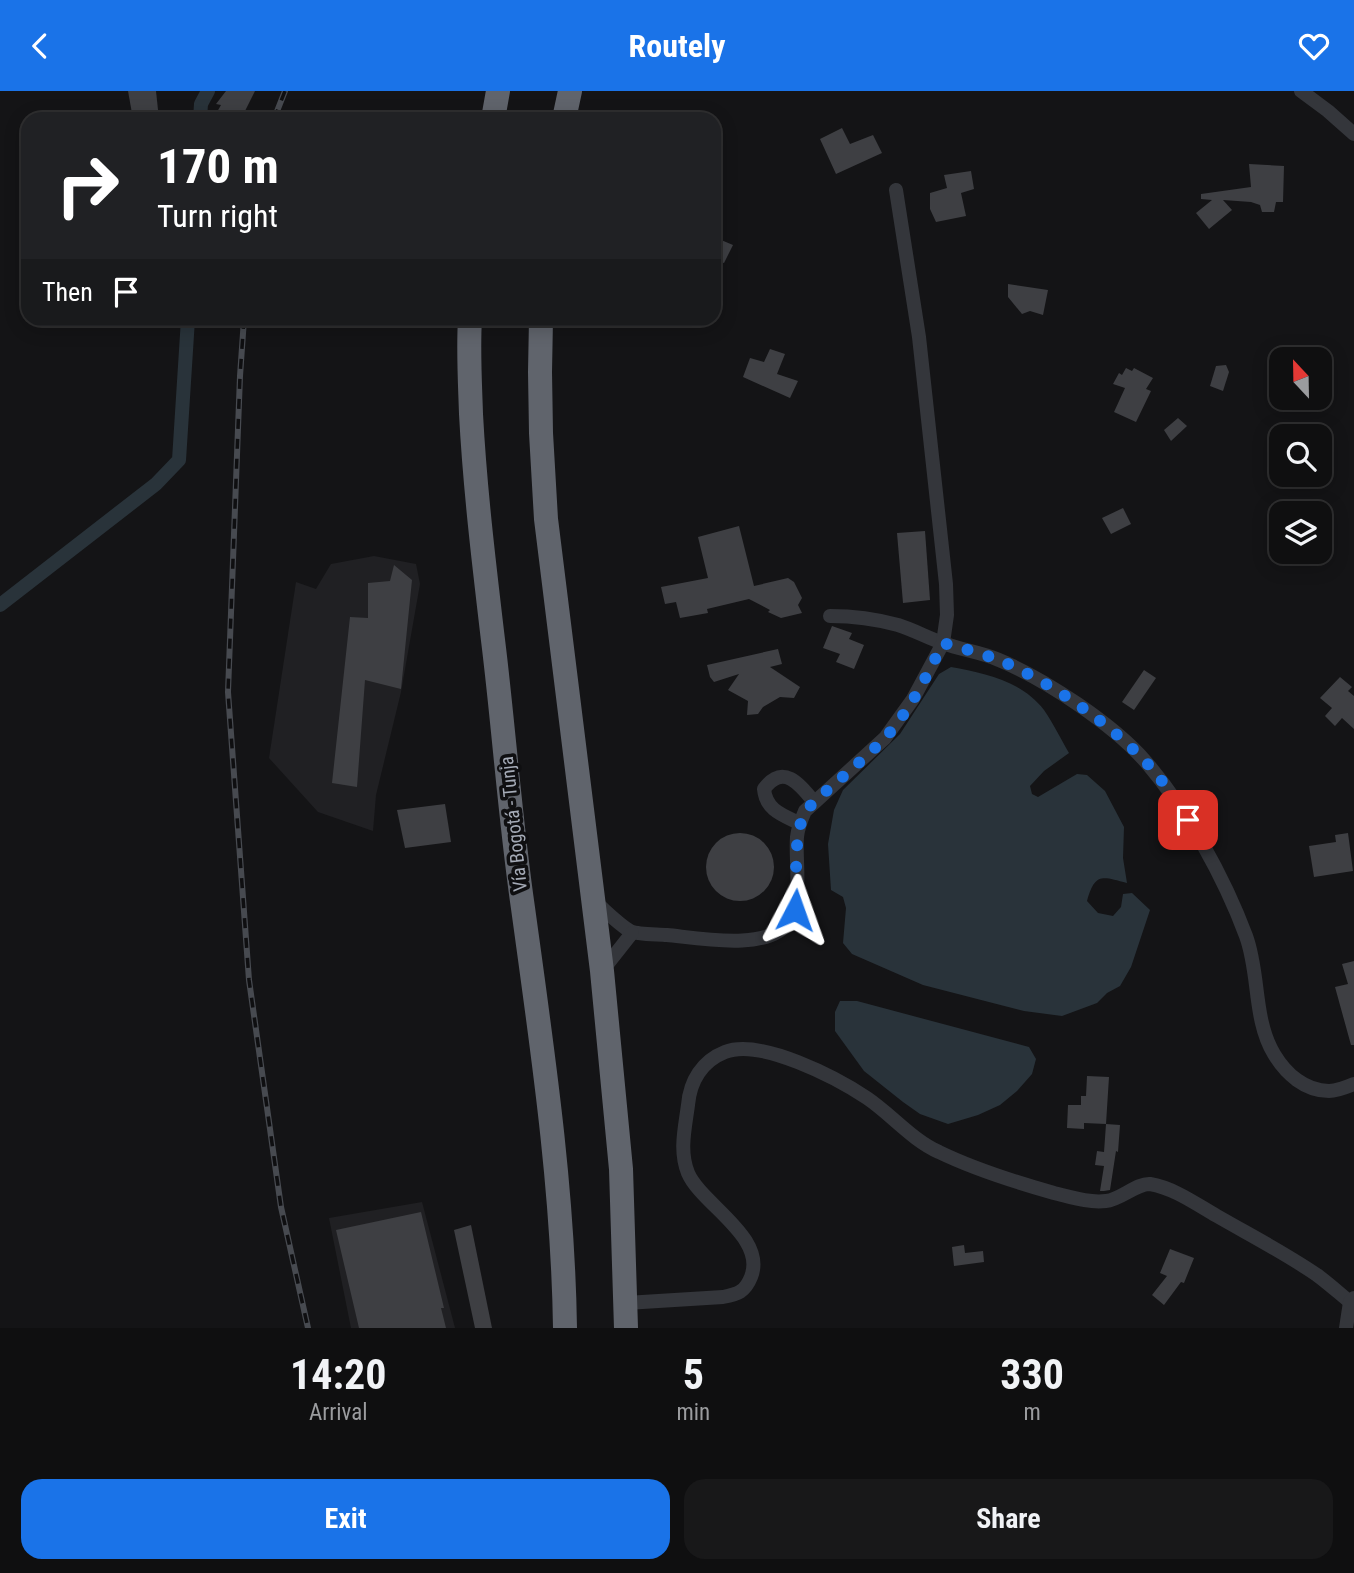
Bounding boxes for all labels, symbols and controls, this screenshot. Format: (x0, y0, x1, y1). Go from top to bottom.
icon: back (21, 27, 59, 65)
text: Routely (629, 27, 725, 65)
icon: heart (1295, 27, 1333, 65)
text: 170 m (157, 138, 279, 195)
icon: right (42, 140, 133, 231)
text: Turn right (157, 197, 278, 235)
icon: arrive (107, 273, 145, 311)
text: Then (42, 277, 93, 307)
north arrow (1269, 347, 1332, 409)
map controls (1269, 347, 1332, 564)
button: search (1269, 424, 1332, 487)
button: layers (1269, 501, 1332, 564)
street label: Vía Bogotá - Tunja (495, 755, 532, 893)
pin (1158, 790, 1218, 850)
icon: arrive (1169, 801, 1207, 839)
position arrow (758, 873, 832, 947)
text: 14:20 (290, 1350, 386, 1399)
text: 5 (683, 1350, 704, 1399)
text: 330 (1000, 1350, 1064, 1399)
text: Arrival (309, 1399, 367, 1426)
text: min (676, 1399, 710, 1426)
text: m (1023, 1399, 1041, 1426)
button: Exit (21, 1479, 670, 1559)
button: Share (684, 1479, 1333, 1559)

